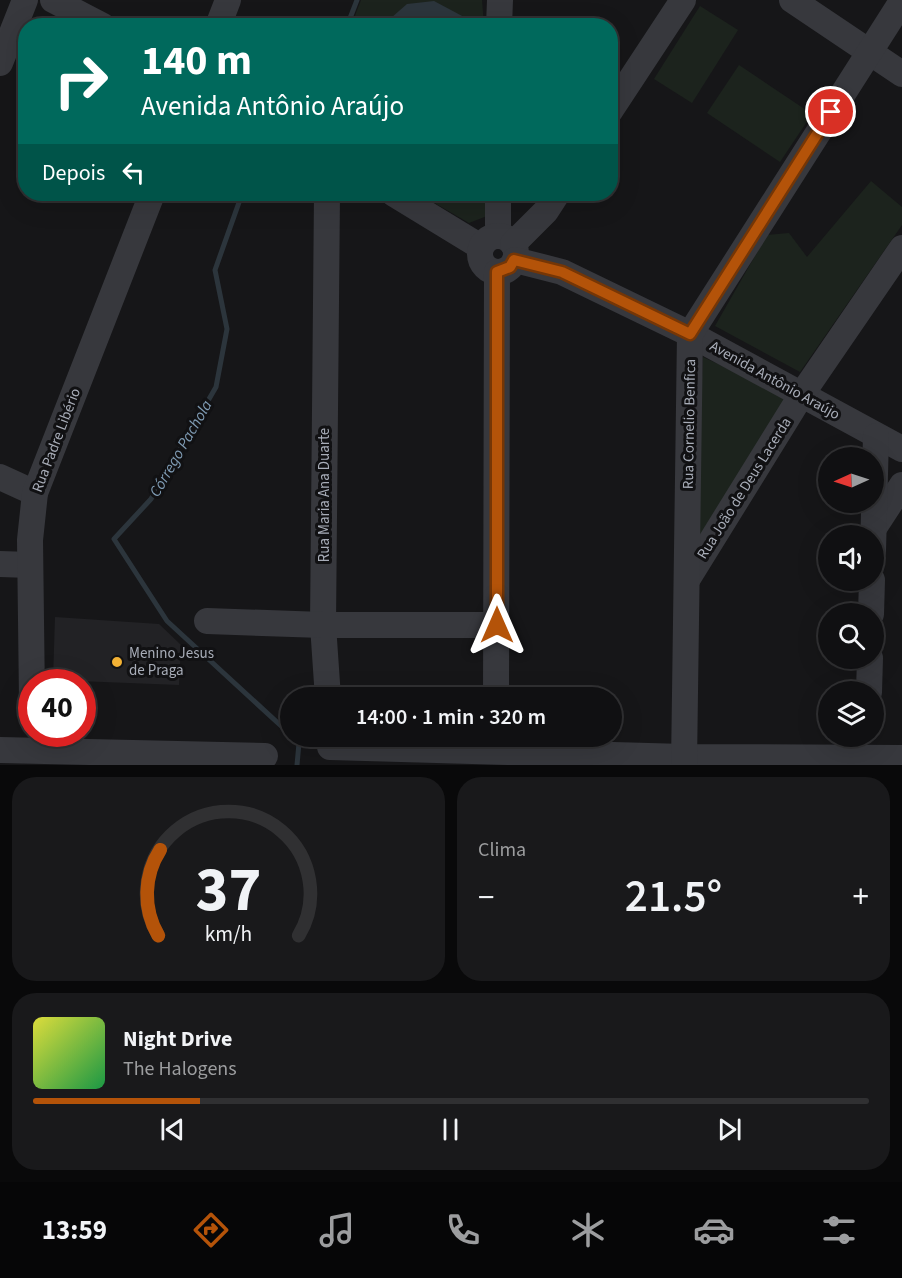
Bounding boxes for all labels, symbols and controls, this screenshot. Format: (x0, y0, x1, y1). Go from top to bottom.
text: 140 m (141, 31, 252, 91)
icon: right (42, 42, 120, 120)
pin (805, 86, 856, 137)
text: Avenida Antônio Araújo (141, 87, 404, 126)
icon: arrive (814, 95, 847, 128)
icon: left (117, 156, 150, 189)
text: Depois (42, 157, 105, 189)
street label: Avenida Antônio Araújo (706, 336, 844, 425)
street label: Rua Cornelio Benfica (678, 359, 701, 489)
street label: Rua Padre Libério (27, 385, 86, 495)
water label: Córrego Pachola (144, 396, 218, 501)
street label: Rua João de Deus Lacerda (692, 413, 797, 563)
street label: Rua Maria Ana Duarte (314, 428, 335, 562)
north arrow (818, 447, 884, 513)
map controls (818, 447, 884, 747)
button: sound (818, 525, 884, 591)
position arrow (465, 593, 529, 657)
button: search (818, 603, 884, 669)
place label: Menino Jesus de Praga (129, 643, 214, 681)
marker: Menino Jesus de Praga (110, 655, 124, 669)
speed limit sign: 40 (18, 669, 96, 747)
button: layers (818, 681, 884, 747)
text: 14:00 · 1 min · 320 m (356, 701, 546, 733)
text: Clima (478, 836, 526, 864)
text: 37 (196, 846, 261, 935)
text: 21.5° (625, 865, 722, 929)
text: − (478, 874, 494, 921)
text: + (853, 874, 869, 921)
text: km/h (205, 919, 252, 950)
text: Night Drive (123, 1023, 232, 1055)
text: The Halogens (123, 1055, 237, 1083)
icon: previous (156, 1113, 189, 1146)
icon: pause (434, 1113, 467, 1146)
icon: next (713, 1113, 746, 1146)
icon: directions (190, 1209, 232, 1251)
icon: music (316, 1209, 358, 1251)
icon: phone (442, 1209, 484, 1251)
icon: climate (567, 1209, 609, 1251)
icon: car (693, 1209, 735, 1251)
icon: filters (818, 1209, 860, 1251)
text: 13:59 (42, 1211, 107, 1250)

